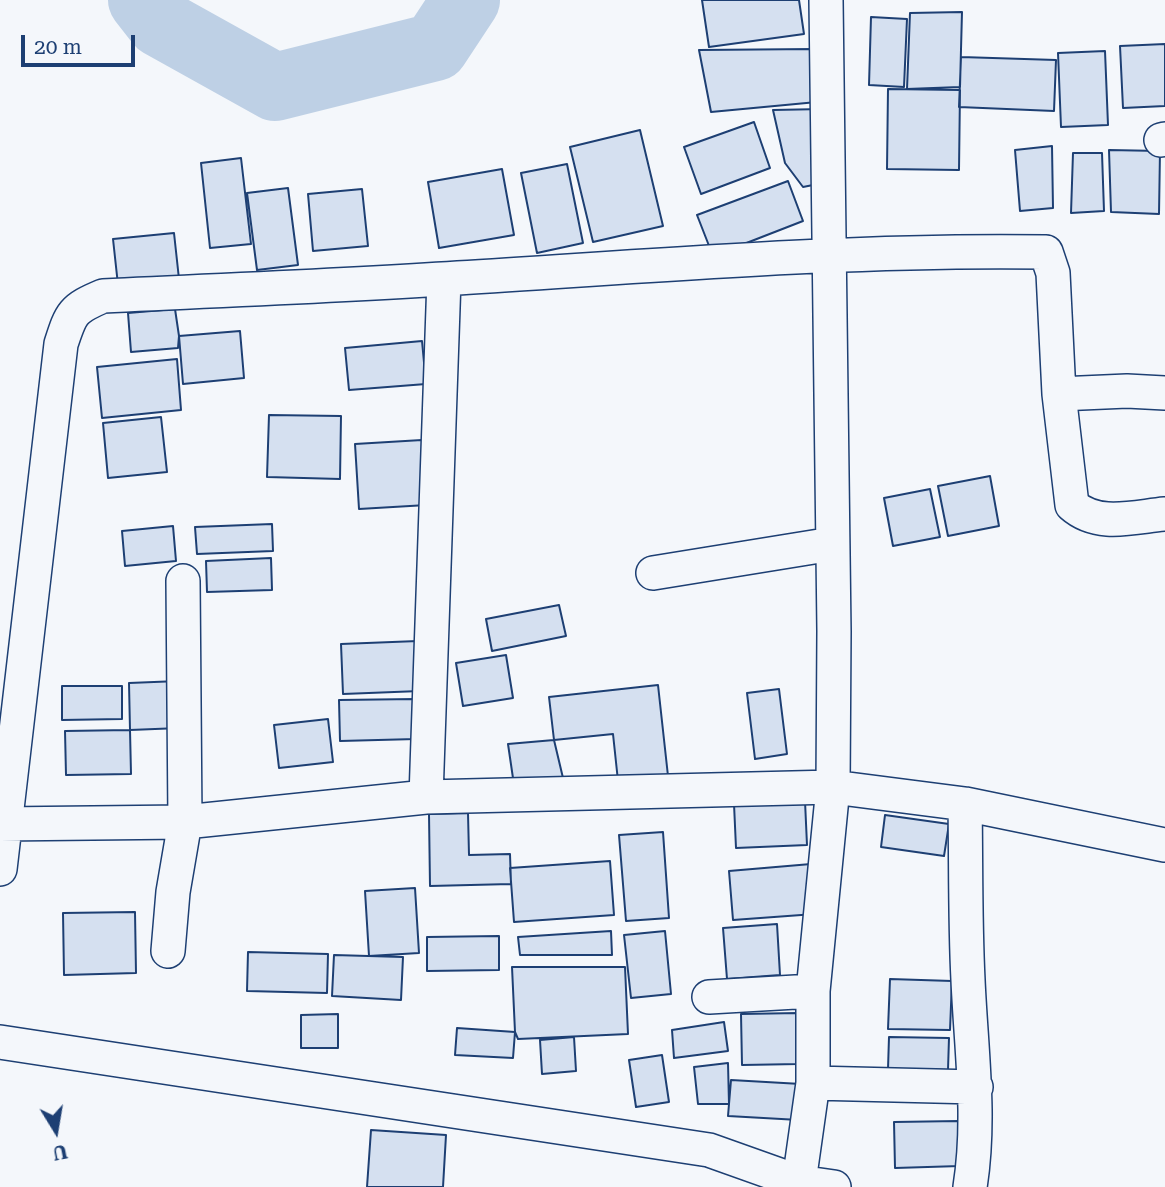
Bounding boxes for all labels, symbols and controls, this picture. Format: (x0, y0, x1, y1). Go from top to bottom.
scale bar (24, 21, 138, 65)
text: 20 m (34, 35, 82, 59)
north arrow (21, 1096, 91, 1166)
text: U (51, 1139, 69, 1165)

